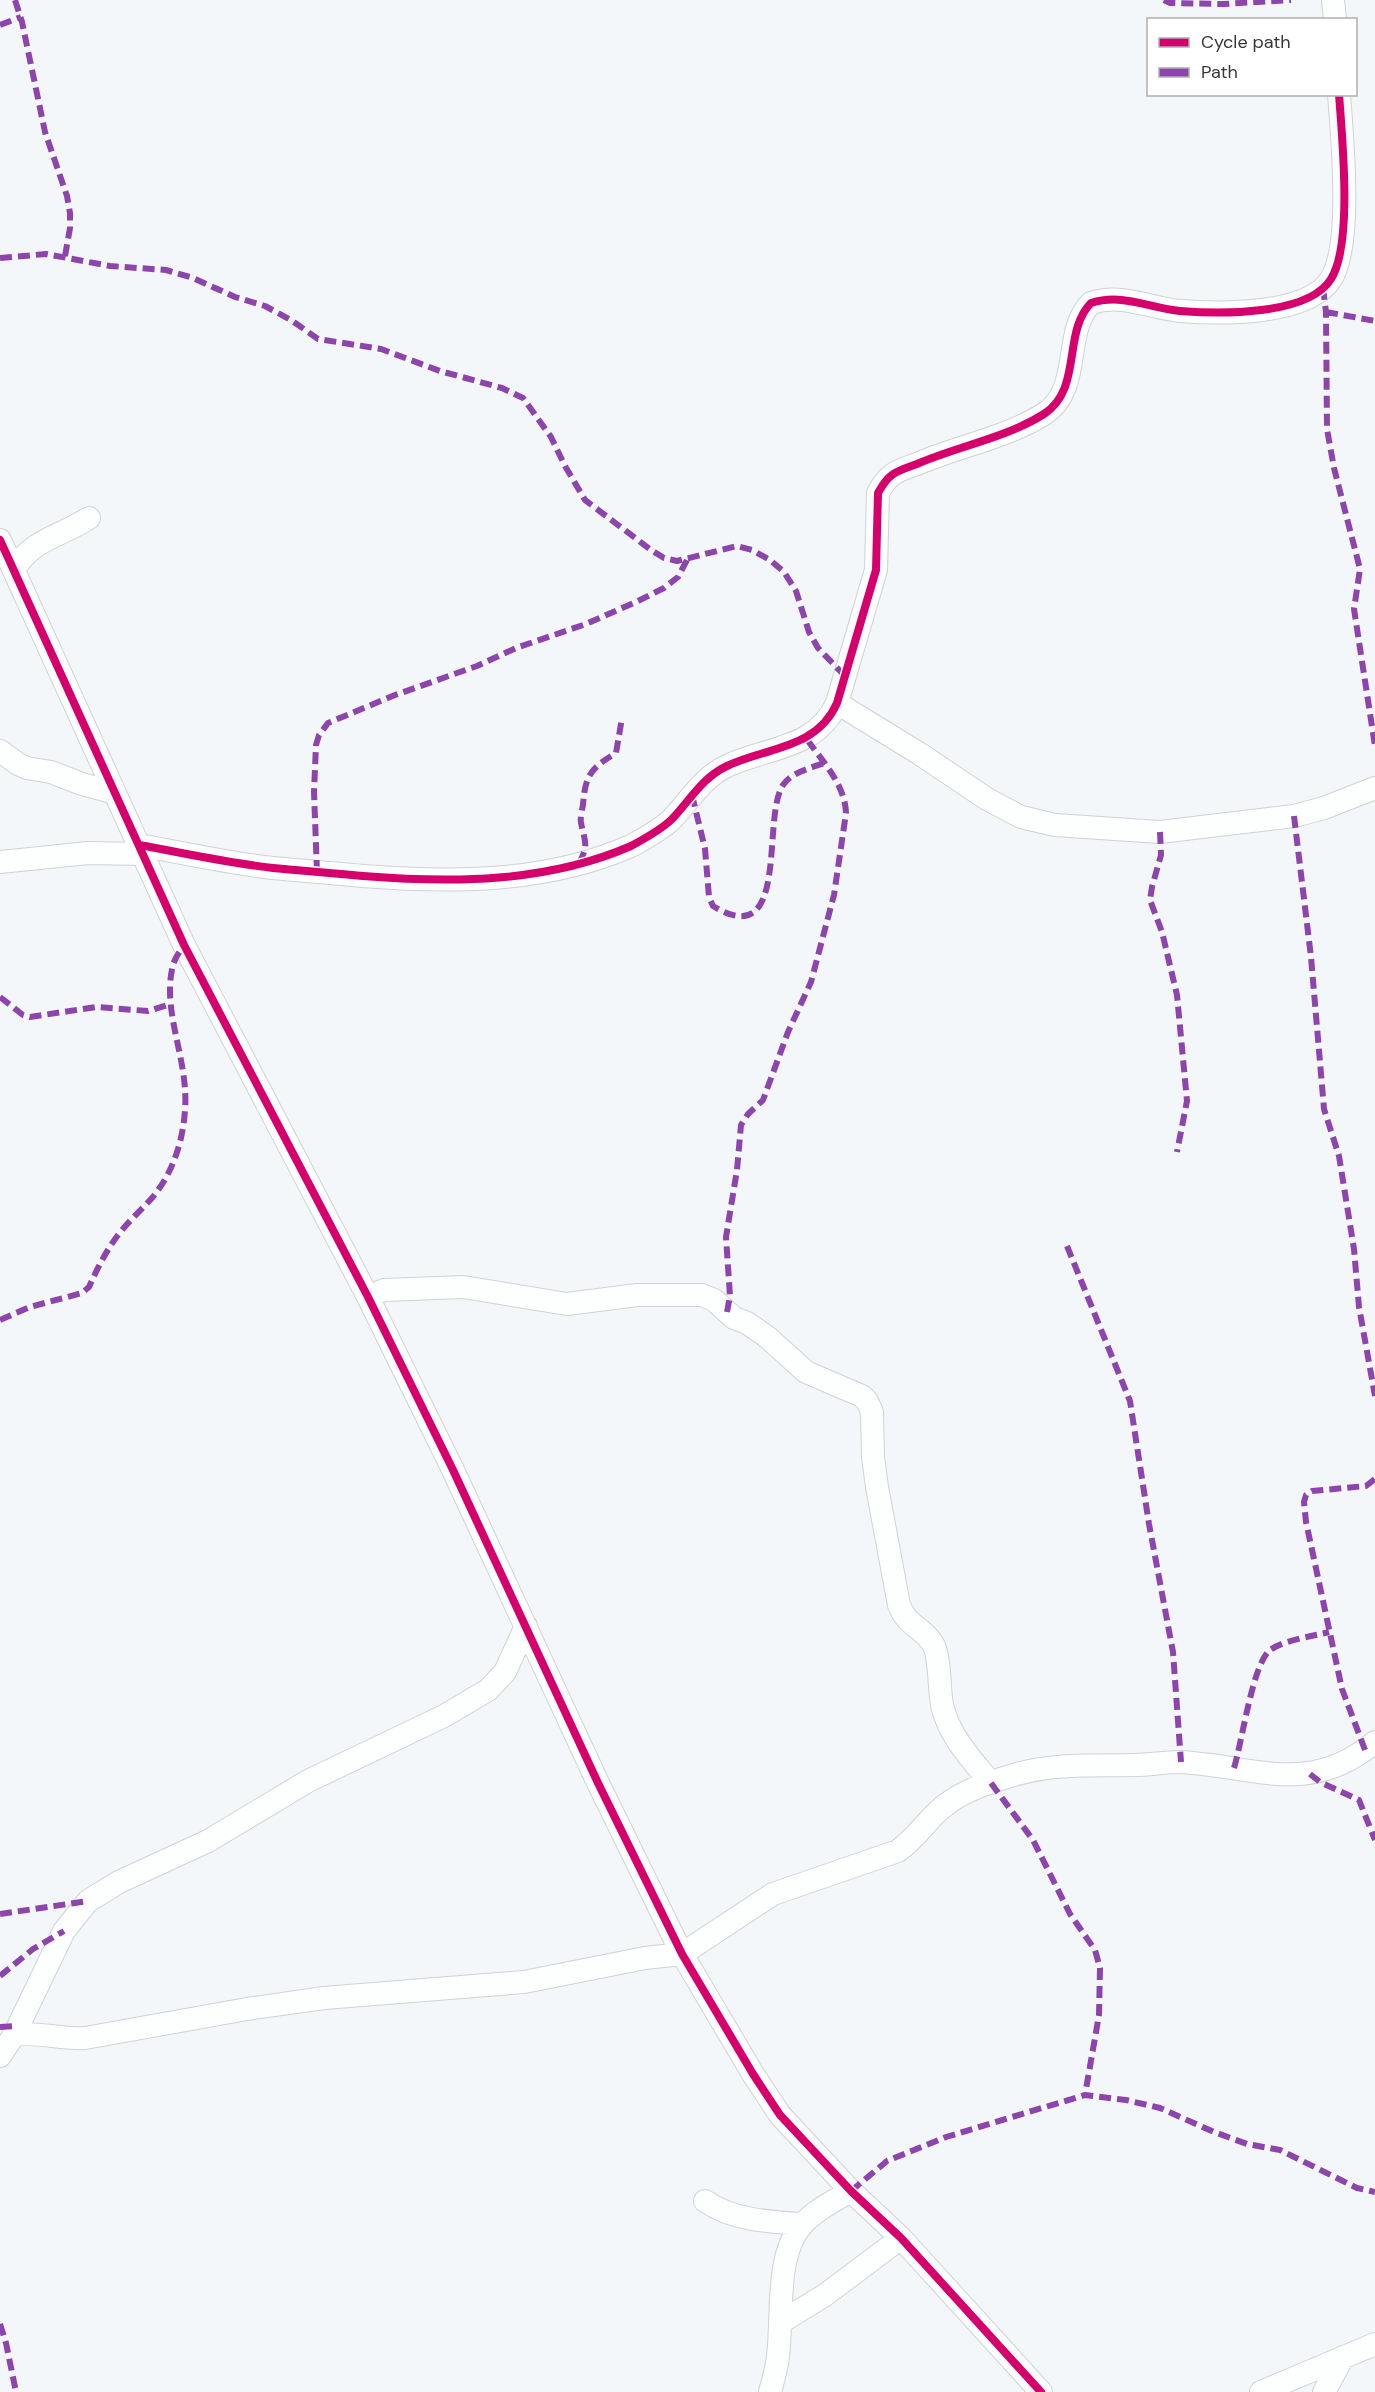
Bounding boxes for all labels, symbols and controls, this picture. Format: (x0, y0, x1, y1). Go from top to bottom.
legend (1147, 18, 1357, 96)
text: Cycle path (1201, 30, 1291, 54)
text: Path (1201, 60, 1238, 84)

